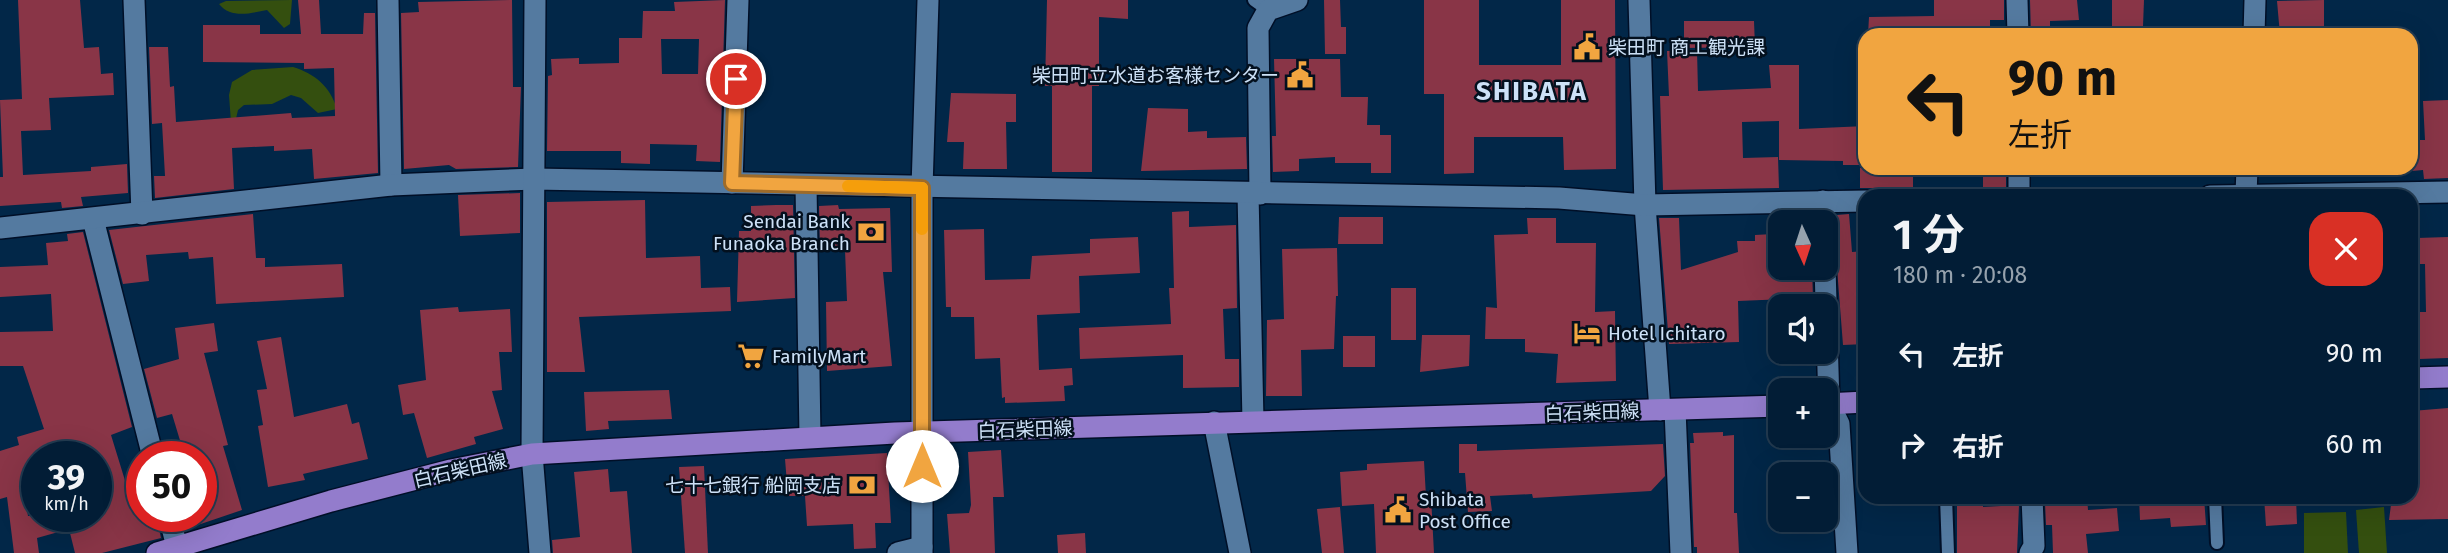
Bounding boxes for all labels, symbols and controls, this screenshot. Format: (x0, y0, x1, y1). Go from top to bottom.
public building icon: 柴田町 商工観光課 (1572, 32, 1602, 62)
place label: 柴田町 商工観光課 (1608, 36, 1765, 59)
pin (706, 49, 766, 109)
text: 90 m (2008, 49, 2117, 108)
icon: left (1893, 56, 1984, 147)
icon: arrive (717, 60, 755, 98)
public building icon: 柴田町立水道お客様センター (1285, 60, 1315, 90)
place label: 柴田町立水道お客様センター (1032, 64, 1279, 87)
district label: SHIBATA (1476, 76, 1588, 107)
text: 左折 (2008, 116, 2072, 154)
place label: Sendai Bank Funaoka Branch (713, 210, 850, 255)
north arrow (1768, 210, 1838, 280)
map controls (1768, 210, 1838, 532)
text: 1 分 (1893, 210, 1964, 260)
button: close (2309, 212, 2383, 286)
bank icon: Sendai Bank Funaoka Branch (856, 217, 886, 247)
text: 180 m · 20:08 (1893, 261, 2027, 289)
button: sound (1768, 294, 1838, 364)
hotel icon: Hotel Ichitaro (1572, 318, 1602, 348)
place label: Hotel Ichitaro (1608, 322, 1726, 345)
icon: left (1893, 335, 1931, 373)
text: 90 m (2326, 338, 2383, 369)
supermarket icon: FamilyMart (736, 341, 766, 371)
text: 左折 (1952, 341, 2004, 372)
place label: FamilyMart (772, 345, 866, 368)
button: + (1768, 378, 1838, 448)
street label: 白石柴田線 (1544, 399, 1640, 426)
street label: 白石柴田線 (977, 416, 1073, 443)
icon: right (1893, 426, 1931, 464)
position arrow (885, 429, 959, 503)
text: 60 m (2325, 429, 2383, 460)
text: 右折 (1952, 432, 2004, 463)
speed limit sign: 50 (126, 441, 217, 532)
street label: 白石柴田線 (411, 449, 509, 492)
text: 39 (48, 456, 85, 498)
button: − (1768, 462, 1838, 532)
bank icon: 七十七銀行 船岡支店 (847, 470, 877, 500)
place label: 七十七銀行 船岡支店 (665, 474, 841, 497)
place label: Shibata Post Office (1419, 488, 1511, 533)
text: km/h (44, 493, 89, 515)
public building icon: Shibata Post Office (1383, 495, 1413, 525)

